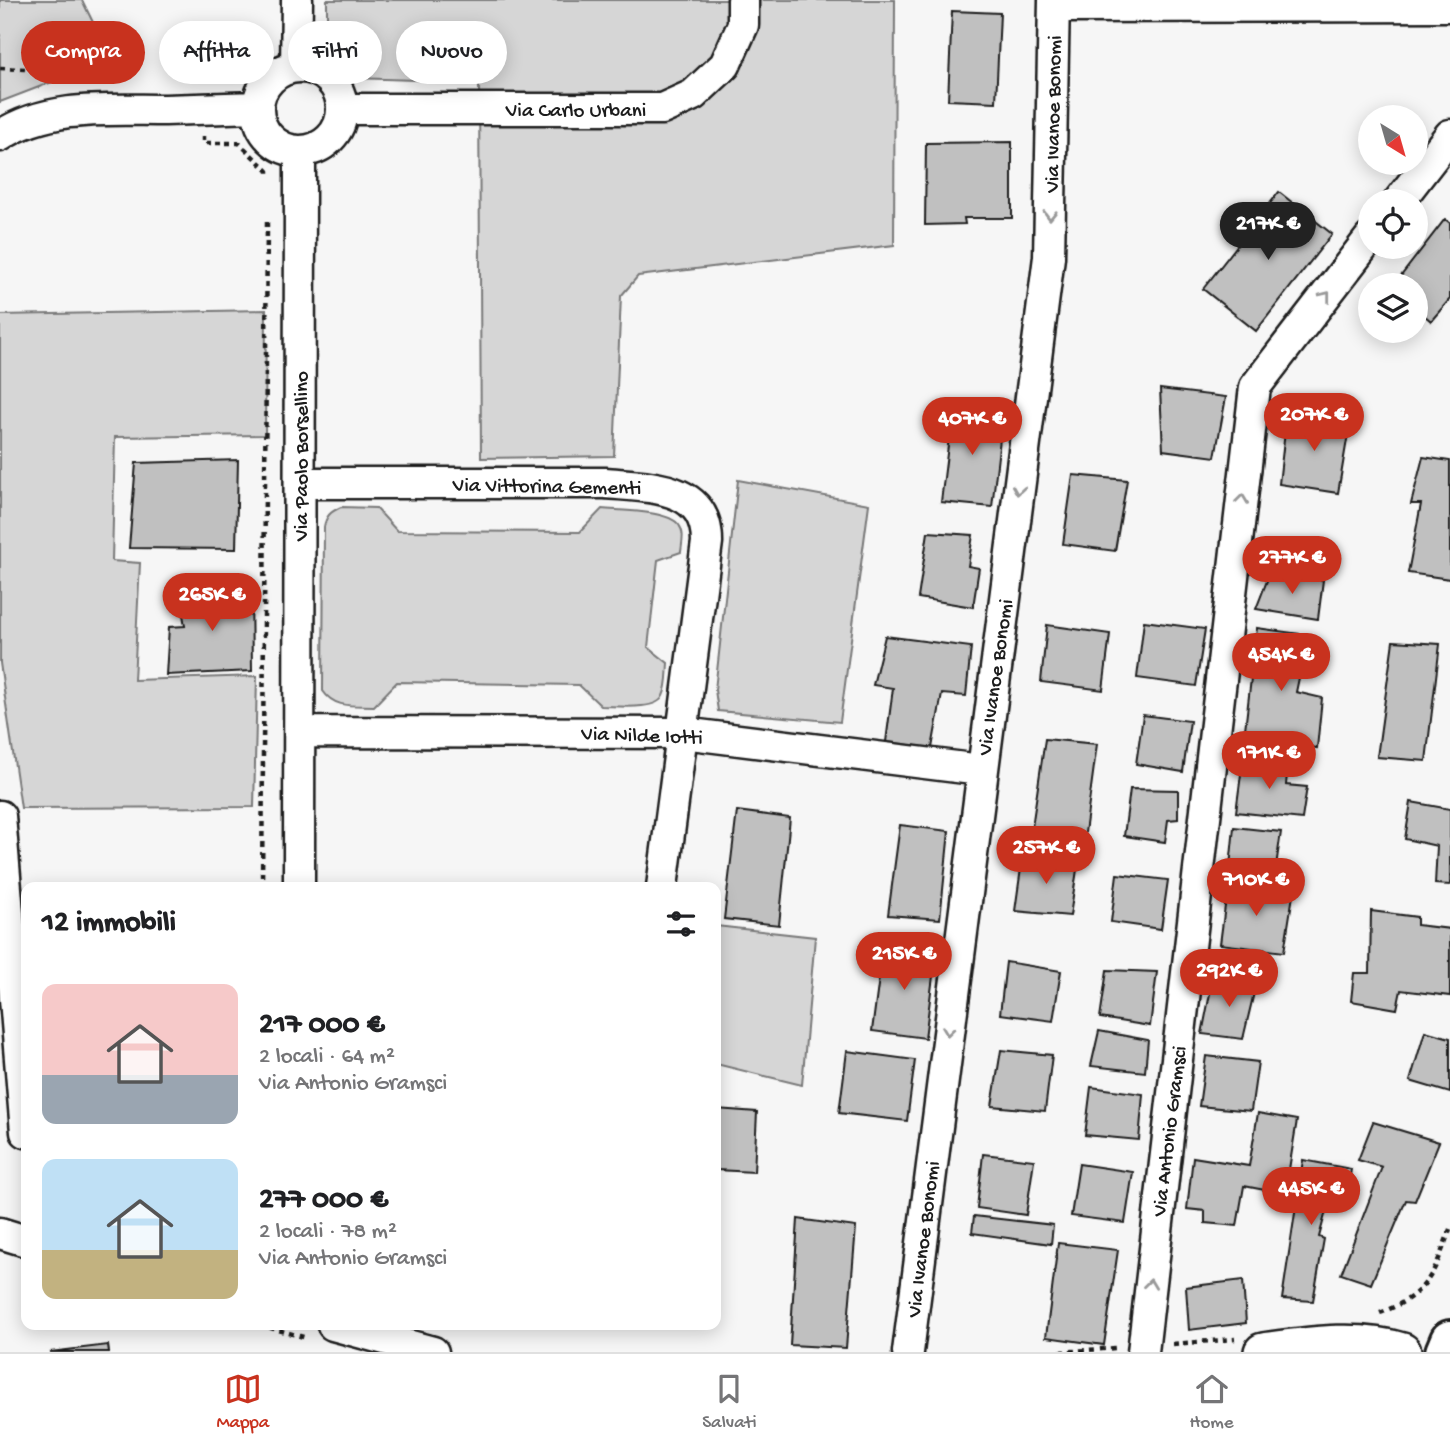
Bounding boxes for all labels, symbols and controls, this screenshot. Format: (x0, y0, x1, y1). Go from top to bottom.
chip: Compra (21, 21, 145, 84)
chip: Affitta (159, 21, 274, 84)
chip: Filtri (288, 21, 382, 84)
chip: Nuovo (396, 21, 507, 84)
street label: Via Ivanoe Bonomi (1042, 35, 1069, 194)
street label: Via Carlo Urbani (505, 100, 646, 125)
north arrow (1358, 105, 1428, 175)
map controls (1358, 105, 1428, 343)
button: locate (1358, 189, 1428, 259)
pin: 217K € (1211, 202, 1325, 262)
one-way arrow (1042, 210, 1058, 221)
text: 217K € (1236, 211, 1300, 238)
button: layers (1358, 273, 1428, 343)
one-way arrow (1317, 291, 1330, 304)
street label: Via Paolo Borsellino (291, 371, 316, 542)
pin: 207K € (1257, 393, 1371, 453)
pin: 407K € (915, 398, 1029, 457)
text: 207K € (1280, 402, 1348, 429)
text: 407K € (938, 406, 1006, 433)
street label: Via Vittorina Gementi (451, 474, 641, 503)
one-way arrow (1011, 484, 1026, 496)
one-way arrow (1235, 493, 1250, 504)
pin: 277K € (1235, 536, 1349, 596)
text: 277K € (1258, 545, 1326, 572)
pin: 265K € (155, 574, 269, 633)
text: 265K € (179, 582, 245, 609)
street label: Via Ivanoe Bonomi (974, 598, 1021, 758)
pin: 454K € (1224, 634, 1338, 693)
text: 454K € (1248, 642, 1314, 669)
street label: Via Nilde Iotti (580, 723, 703, 752)
pin: 171K € (1212, 732, 1326, 791)
text: 171K € (1238, 740, 1300, 767)
pin: 257K € (989, 826, 1103, 886)
text: 257K € (1012, 835, 1080, 862)
pin: 710K € (1199, 858, 1313, 918)
text: 710K € (1223, 867, 1289, 894)
icon: filters (662, 905, 700, 943)
text: 12 immobili (42, 907, 176, 942)
pin: 215K € (847, 932, 961, 992)
text: 215K € (872, 941, 936, 968)
pin: 292K € (1172, 950, 1286, 1009)
text: 292K € (1196, 958, 1262, 985)
text: 217 000 € (259, 1009, 385, 1044)
icon: home (98, 1012, 182, 1096)
one-way arrow (941, 1025, 956, 1037)
text: 2 locali · 64 m² (259, 1044, 395, 1071)
street label: Via Antonio Gramsci (1148, 1045, 1194, 1219)
text: Via Antonio Gramsci (259, 1071, 447, 1098)
street label: Via Ivanoe Bonomi (903, 1160, 947, 1320)
pin: 445K € (1254, 1168, 1368, 1227)
text: 445K € (1278, 1176, 1344, 1203)
text: 277 000 € (259, 1184, 388, 1219)
icon: home (98, 1187, 182, 1271)
text: 2 locali · 78 m² (259, 1219, 397, 1246)
text: Via Antonio Gramsci (259, 1246, 447, 1273)
one-way arrow (1142, 1278, 1157, 1289)
tab: Mappa (216, 1370, 269, 1435)
tab: Salvati (702, 1370, 757, 1435)
tab: Home (1190, 1370, 1234, 1435)

